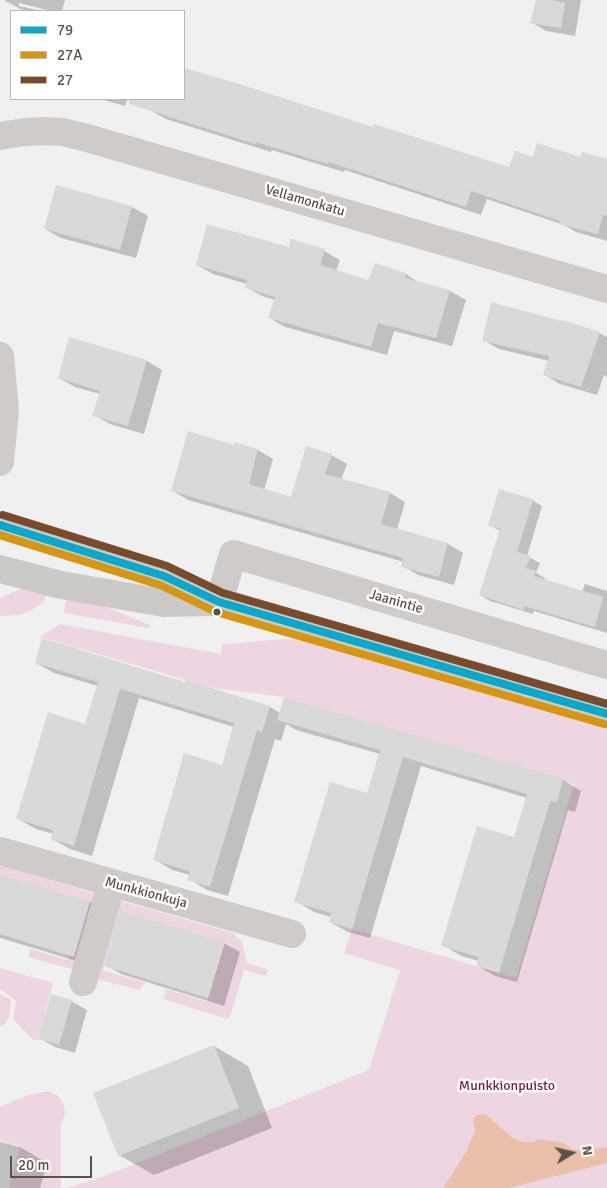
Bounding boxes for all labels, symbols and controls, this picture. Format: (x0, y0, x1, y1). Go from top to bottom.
legend (10, 10, 185, 100)
text: 79 (57, 21, 73, 39)
text: 27A (57, 46, 82, 64)
text: 27 (57, 71, 73, 89)
street label: Vellamonkatu (263, 182, 347, 220)
street label: Jaanintie (367, 586, 425, 618)
unlabelled marker (212, 607, 222, 617)
street label: Munkkionkuja (103, 874, 189, 912)
park label: Munkkionpuisto (459, 1078, 555, 1094)
north arrow (547, 1128, 597, 1178)
text: N (578, 1144, 596, 1157)
scale bar (12, 1146, 95, 1178)
text: 20 m (18, 1156, 49, 1174)

